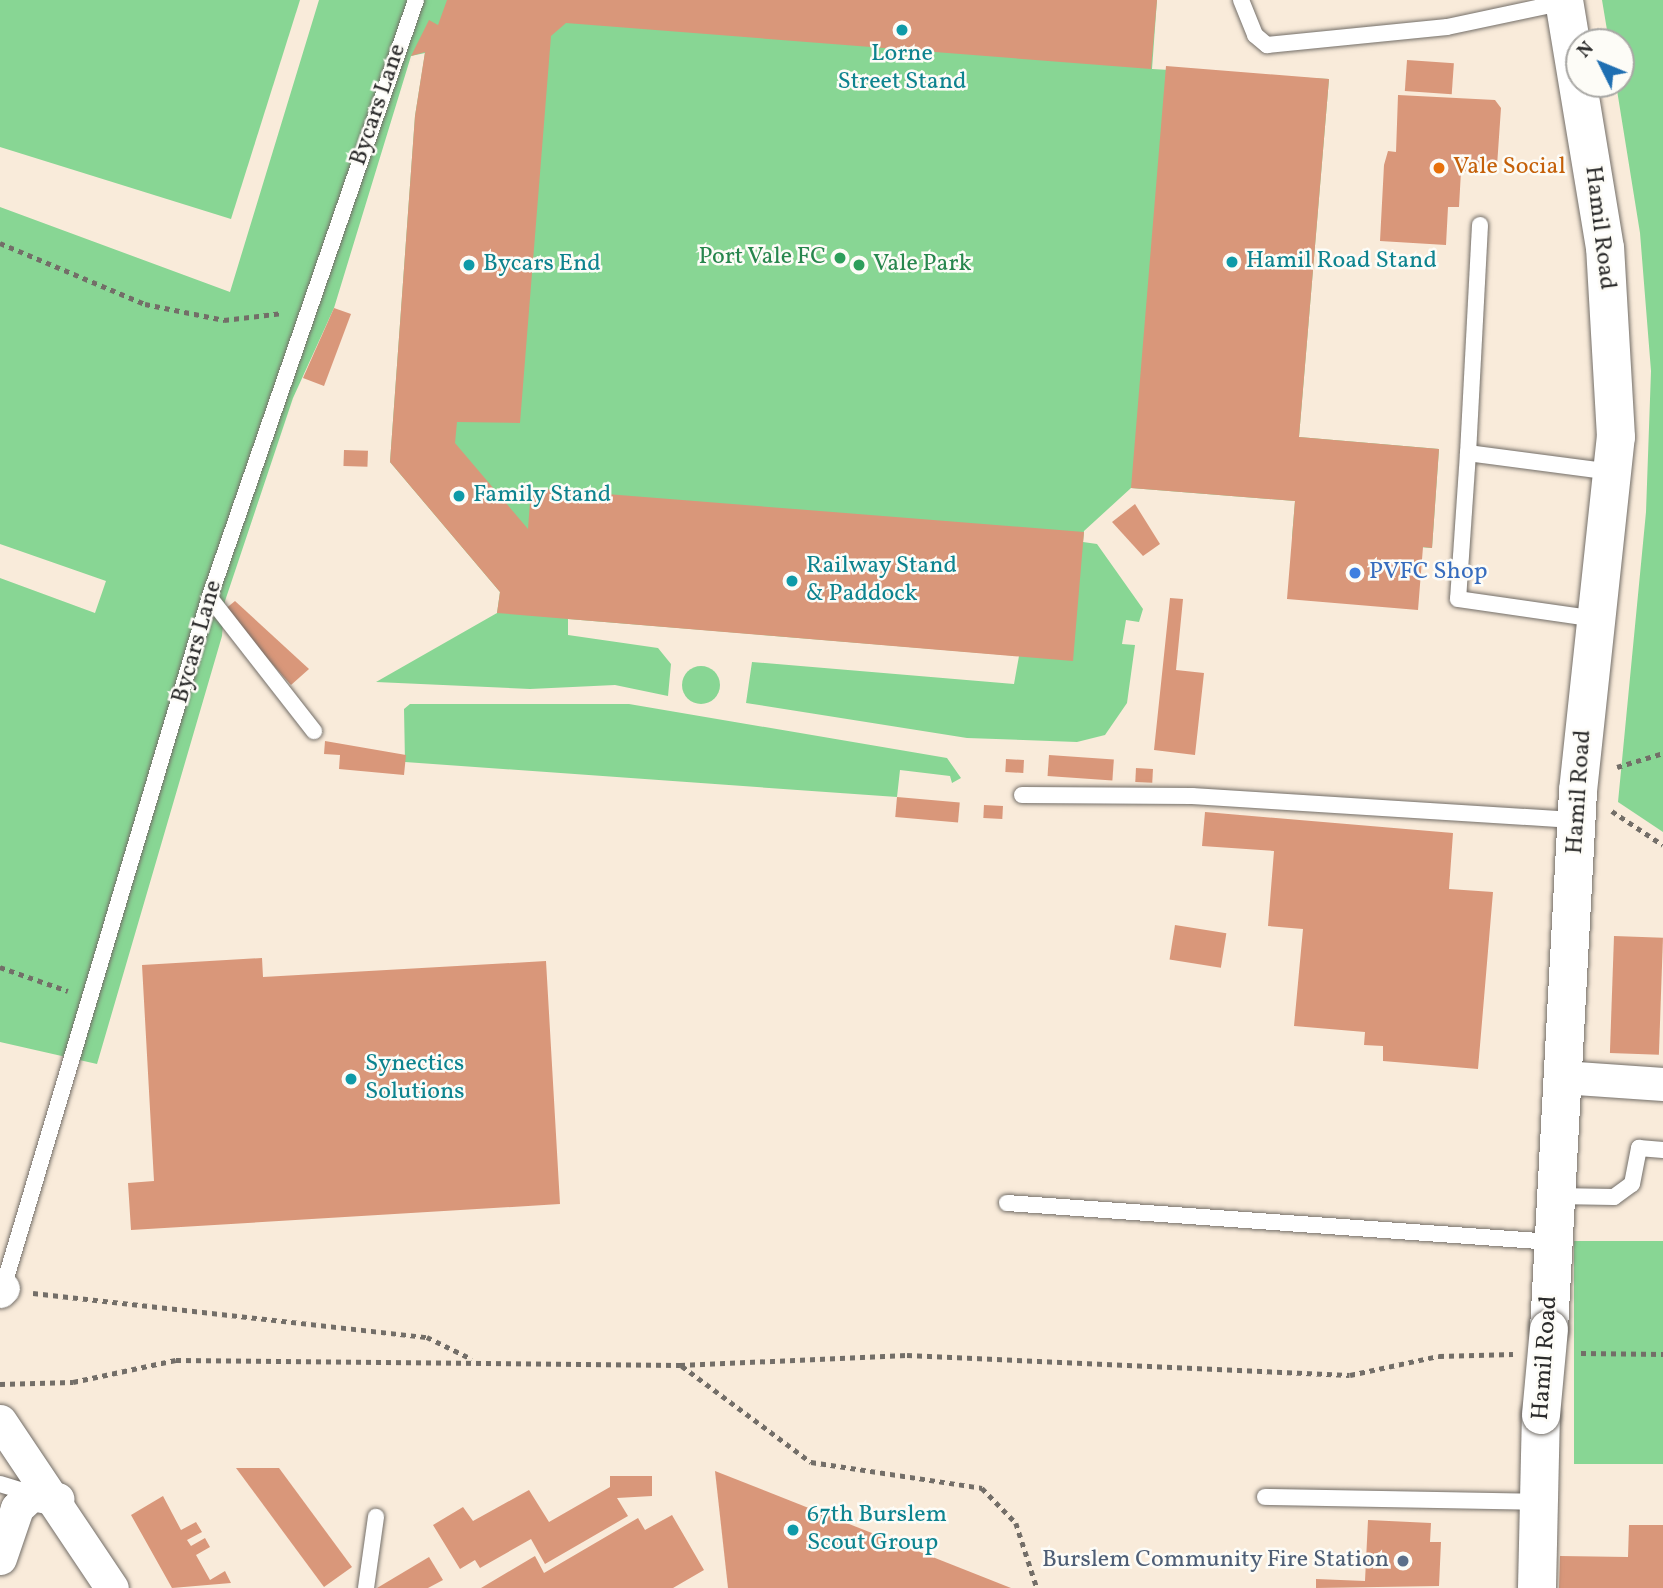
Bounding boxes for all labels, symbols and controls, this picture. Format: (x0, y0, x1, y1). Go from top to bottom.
marker: Lorne Street Stand (894, 22, 910, 38)
north arrow (1565, 28, 1635, 98)
text: N (1572, 36, 1600, 64)
street label: Bycars Lane (345, 40, 413, 170)
place label: Lorne Street Stand (837, 41, 967, 97)
place label: Vale Social (1453, 154, 1566, 182)
marker: Vale Social (1431, 160, 1447, 176)
street label: Hamil Road (1577, 164, 1621, 292)
place label: Port Vale FC (698, 244, 826, 272)
place label: Hamil Road Stand (1246, 248, 1437, 276)
marker: Port Vale FC (832, 250, 848, 266)
place label: Bycars End (483, 251, 601, 279)
place label: Vale Park (873, 251, 972, 279)
marker: Hamil Road Stand (1224, 254, 1240, 270)
marker: Bycars End (461, 257, 477, 273)
marker: Vale Park (851, 257, 867, 273)
place label: Family Stand (473, 482, 612, 510)
marker: Family Stand (451, 488, 467, 504)
place label: Railway Stand & Paddock (806, 553, 958, 609)
place label: PVFC Shop (1369, 559, 1487, 587)
marker: PVFC Shop (1347, 565, 1363, 581)
marker: Railway Stand & Paddock (784, 573, 800, 589)
street label: Bycars Lane (167, 577, 229, 707)
street label: Hamil Road (1561, 729, 1599, 855)
place label: Synectics Solutions (365, 1051, 465, 1107)
marker: Synectics Solutions (343, 1071, 359, 1087)
street label: Hamil Road (1527, 1295, 1565, 1421)
place label: 67th Burslem Scout Group (807, 1502, 947, 1558)
marker: 67th Burslem Scout Group (785, 1522, 801, 1538)
place label: Burslem Community Fire Station (1041, 1547, 1389, 1575)
marker: Burslem Community Fire Station (1395, 1553, 1411, 1569)

